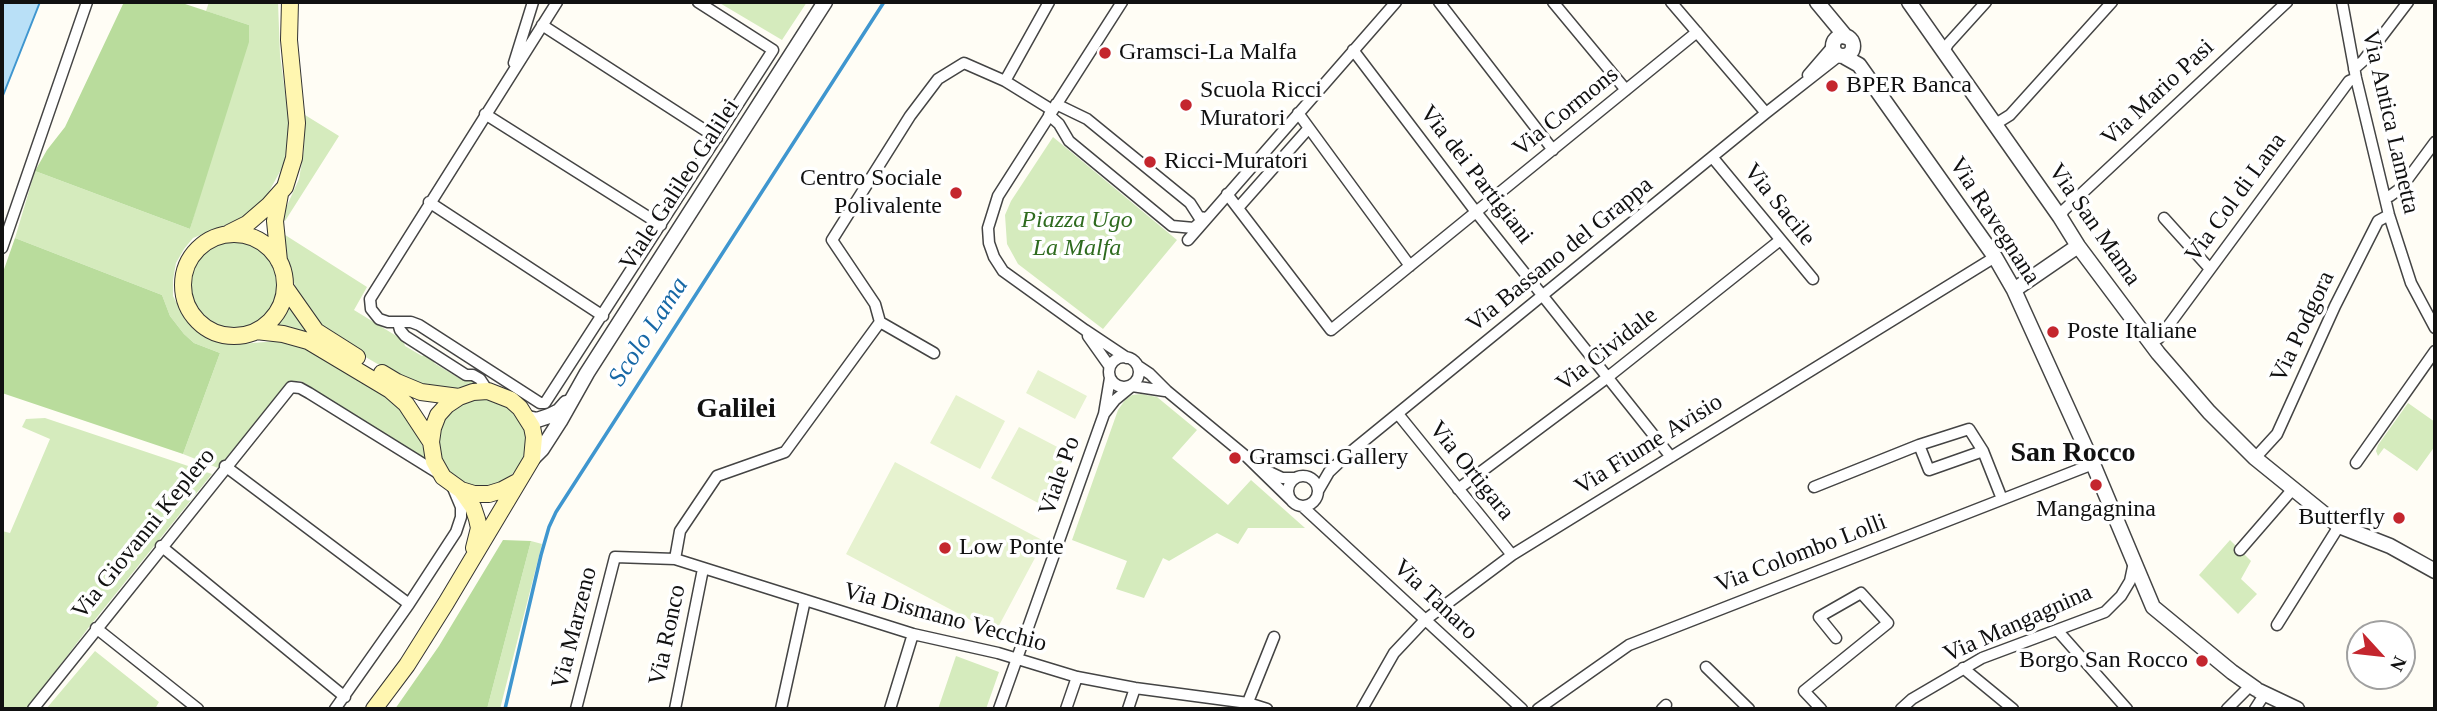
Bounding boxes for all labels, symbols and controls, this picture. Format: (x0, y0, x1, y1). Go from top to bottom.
street label: Via Antica Lametta (2355, 27, 2425, 217)
street label: Via Mario Pasi (2096, 33, 2220, 153)
place label: Gramsci-La Malfa (1119, 39, 1297, 67)
marker: Gramsci-La Malfa (1097, 45, 1113, 61)
street label: Via Cormons (1508, 61, 1624, 163)
place label: BPER Banca (1846, 72, 1972, 100)
place label: Scuola Ricci Muratori (1200, 77, 1322, 133)
marker: BPER Banca (1824, 78, 1840, 94)
street label: Viale Galileo Galilei (614, 94, 746, 276)
marker: Scuola Ricci Muratori (1178, 97, 1194, 113)
street label: Via dei Partigiani (1413, 100, 1539, 250)
street label: Via Col di Lana (2180, 128, 2292, 268)
place label: Ricci-Muratori (1164, 148, 1308, 176)
street label: Via Ravegnana (1942, 152, 2046, 290)
marker: Ricci-Muratori (1142, 154, 1158, 170)
street label: Via Sacile (1737, 158, 1821, 252)
street label: Via San Mama (2041, 158, 2147, 292)
place label: Centro Sociale Polivalente (800, 165, 942, 221)
street label: Via Bassano del Grappa (1461, 171, 1659, 339)
marker: Centro Sociale Polivalente (948, 185, 964, 201)
park label: Piazza Ugo La Malfa (1021, 207, 1133, 263)
street label: Via Podgora (2265, 267, 2341, 387)
water label: Scolo Lama (602, 272, 696, 392)
street label: Via Cividale (1551, 302, 1663, 398)
place label: Poste Italiane (2067, 318, 2197, 346)
marker: Poste Italiane (2045, 324, 2061, 340)
street label: Via Fiume Avisio (1570, 388, 1728, 502)
district label: Galilei (696, 393, 776, 427)
street label: Via Ortigara (1422, 416, 1520, 526)
street label: Viale Po (1033, 433, 1087, 519)
district label: San Rocco (2010, 437, 2136, 471)
street label: Via Giovanni Keplero (66, 443, 222, 625)
place label: Gramsci Gallery (1249, 444, 1408, 472)
marker: Gramsci Gallery (1227, 450, 1243, 466)
marker: Mangagnina (2088, 477, 2104, 493)
place label: Mangagnina (2036, 496, 2156, 524)
place label: Butterfly (2298, 504, 2385, 532)
street label: Via Colombo Lolli (1711, 508, 1891, 600)
marker: Butterfly (2391, 510, 2407, 526)
place label: Low Ponte (959, 534, 1064, 562)
marker: Low Ponte (937, 540, 953, 556)
street label: Via Tanaro (1387, 553, 1483, 647)
street label: Via Marzeno (546, 564, 604, 692)
street label: Via Dismano Vecchio (840, 577, 1050, 659)
street label: Via Mangagnina (1939, 578, 2097, 670)
street label: Via Ronco (643, 582, 693, 688)
north arrow (2346, 620, 2416, 690)
place label: Borgo San Rocco (2019, 647, 2188, 675)
marker: Borgo San Rocco (2194, 653, 2210, 669)
text: N (2386, 653, 2411, 675)

